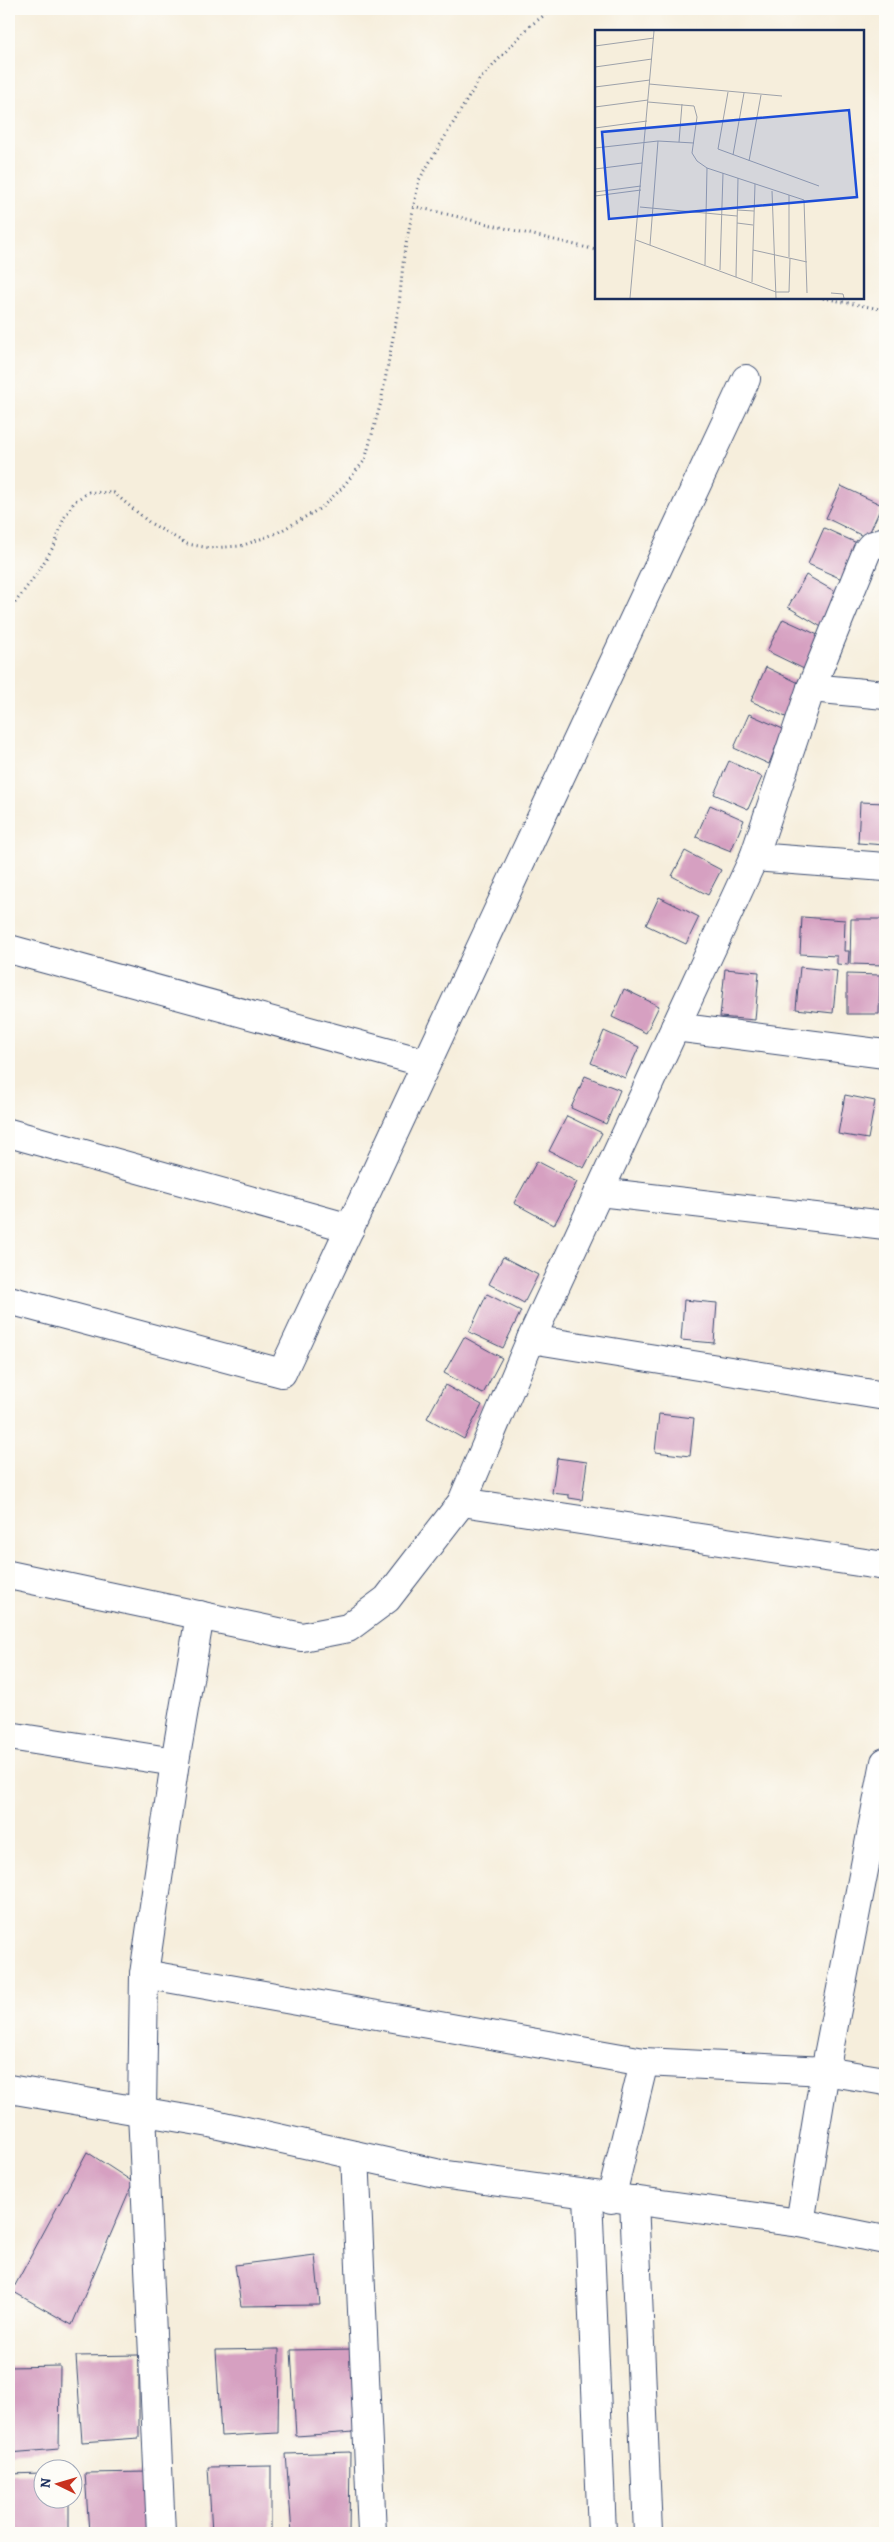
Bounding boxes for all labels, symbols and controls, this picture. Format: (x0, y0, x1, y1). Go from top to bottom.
inset map (595, 30, 864, 299)
north arrow (32, 2460, 82, 2510)
text: N (36, 2477, 55, 2489)

